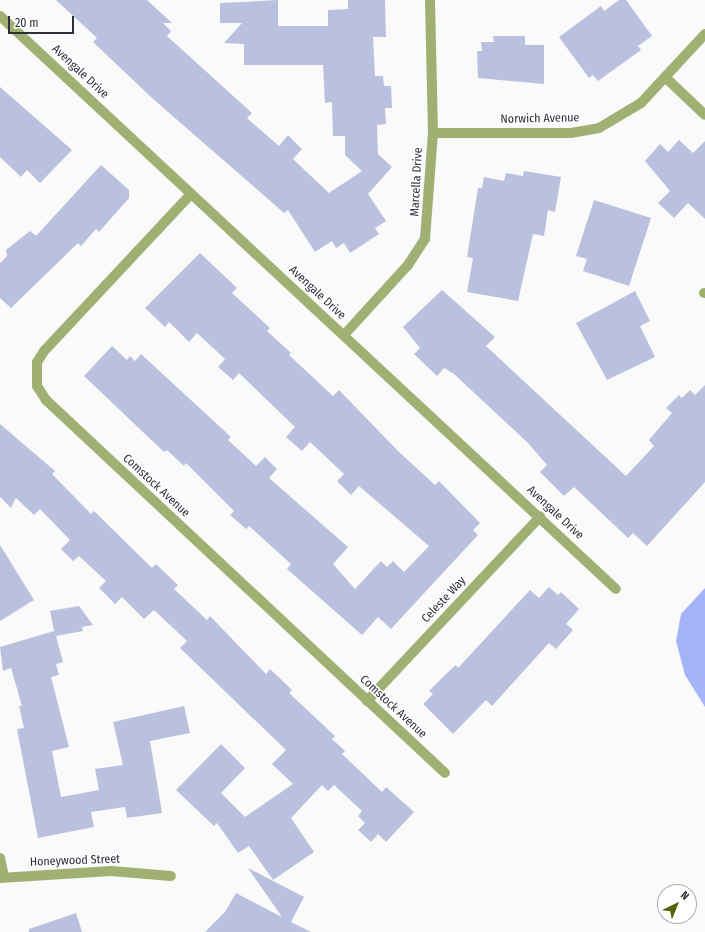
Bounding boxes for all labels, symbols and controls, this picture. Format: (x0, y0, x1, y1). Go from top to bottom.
scale bar (10, 8, 76, 34)
text: 20 m (15, 16, 39, 30)
street label: Avengale Drive (49, 42, 111, 102)
street label: Norwich Avenue (500, 111, 580, 127)
street label: Marcella Drive (408, 147, 426, 217)
street label: Avengale Drive (286, 263, 348, 323)
street label: Comstock Avenue (120, 451, 192, 521)
street label: Avengale Drive (524, 483, 586, 543)
street label: Celeste Way (419, 574, 469, 626)
street label: Comstock Avenue (357, 672, 429, 742)
street label: Honeywood Street (30, 852, 120, 870)
north arrow (657, 884, 697, 924)
text: N (678, 889, 692, 903)

